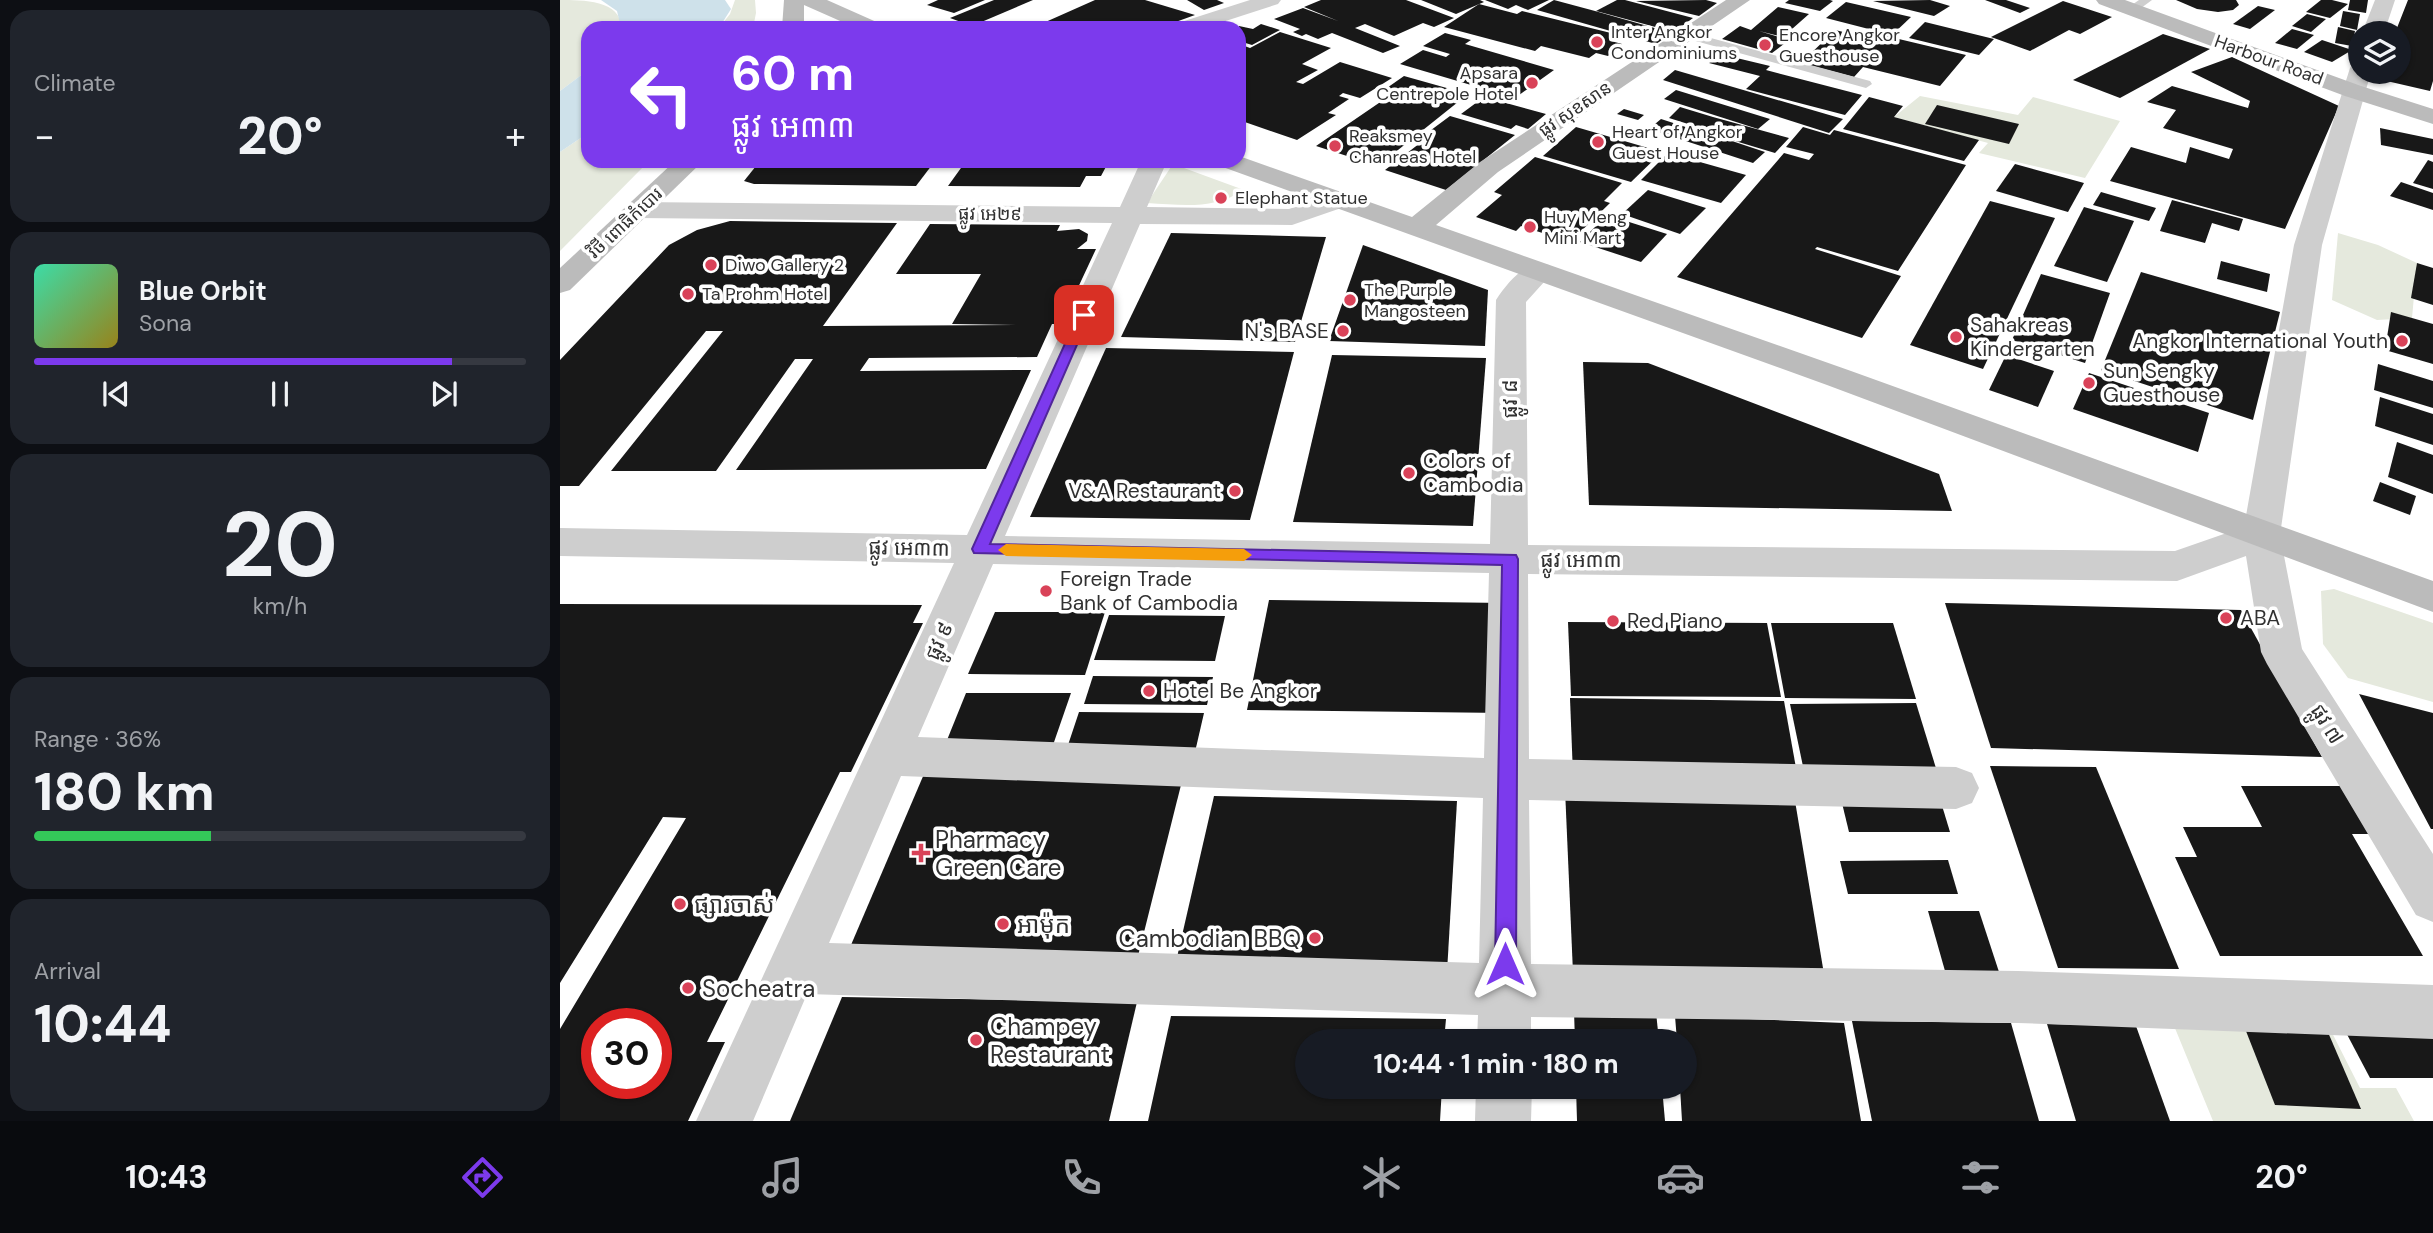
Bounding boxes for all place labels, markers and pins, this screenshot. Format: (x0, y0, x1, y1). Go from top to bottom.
place label: Inter Angkor Condominiums (1611, 20, 1737, 65)
place label: Encore Angkor Guesthouse (1779, 23, 1900, 68)
marker: Inter Angkor Condominiums (1589, 34, 1605, 50)
marker: Encore Angkor Guesthouse (1757, 37, 1773, 53)
place label: Apsara Centrepole Hotel (1376, 61, 1518, 106)
marker: Apsara Centrepole Hotel (1524, 75, 1540, 91)
place label: Heart of Angkor Guest House (1612, 120, 1743, 165)
place label: Reaksmey Chanreas Hotel (1349, 124, 1476, 169)
marker: Heart of Angkor Guest House (1590, 134, 1606, 150)
marker: Reaksmey Chanreas Hotel (1327, 138, 1343, 154)
place label: Elephant Statue (1235, 186, 1368, 210)
marker: Elephant Statue (1213, 190, 1229, 206)
place label: Huy Meng Mini Mart (1544, 205, 1627, 250)
marker: Huy Meng Mini Mart (1522, 219, 1538, 235)
place label: Diwo Gallery 2 (725, 253, 844, 277)
marker: Diwo Gallery 2 (703, 257, 719, 273)
place label: The Purple Mangosteen (1364, 278, 1466, 323)
place label: Ta Prohm Hotel (702, 282, 828, 306)
pin (1054, 285, 1114, 345)
marker: Ta Prohm Hotel (680, 286, 696, 302)
marker: The Purple Mangosteen (1342, 292, 1358, 308)
place label: Sahakreas Kindergarten (1970, 311, 2095, 363)
place label: N's BASE (1245, 317, 1329, 345)
marker: N's BASE (1335, 323, 1351, 339)
place label: Angkor International Youth (2132, 327, 2388, 355)
marker: Sahakreas Kindergarten (1948, 329, 1964, 345)
marker: Angkor International Youth (2394, 333, 2410, 349)
place label: Sun Sengky Guesthouse (2103, 357, 2220, 409)
marker: Sun Sengky Guesthouse (2081, 375, 2097, 391)
place label: Colors of Cambodia (1423, 447, 1523, 499)
marker: Colors of Cambodia (1401, 465, 1417, 481)
place label: V&A Restaurant (1068, 477, 1221, 505)
marker: V&A Restaurant (1227, 483, 1243, 499)
place label: Foreign Trade Bank of Cambodia (1060, 565, 1238, 617)
marker: Foreign Trade Bank of Cambodia (1038, 583, 1054, 599)
place label: ABA (2240, 604, 2280, 632)
place label: Red Piano (1627, 607, 1723, 635)
marker: ABA (2218, 610, 2234, 626)
marker: Red Piano (1605, 613, 1621, 629)
place label: Hotel Be Angkor (1163, 677, 1318, 705)
marker: Hotel Be Angkor (1141, 683, 1157, 699)
place label: Pharmacy Green Care (935, 824, 1061, 883)
marker: Pharmacy Green Care (913, 845, 929, 861)
place label: ផ្សារចាស់ (694, 889, 775, 920)
marker: ផ្សារចាស់ (672, 896, 688, 912)
place label: អាម៉ុក (1017, 909, 1070, 940)
marker: អាម៉ុក (995, 916, 1011, 932)
place label: Cambodian BBQ (1119, 923, 1301, 954)
marker: Cambodian BBQ (1307, 930, 1323, 946)
place label: Socheatra (702, 973, 815, 1004)
marker: Socheatra (680, 980, 696, 996)
place label: Champey Restaurant (990, 1011, 1110, 1070)
marker: Champey Restaurant (968, 1032, 984, 1048)

